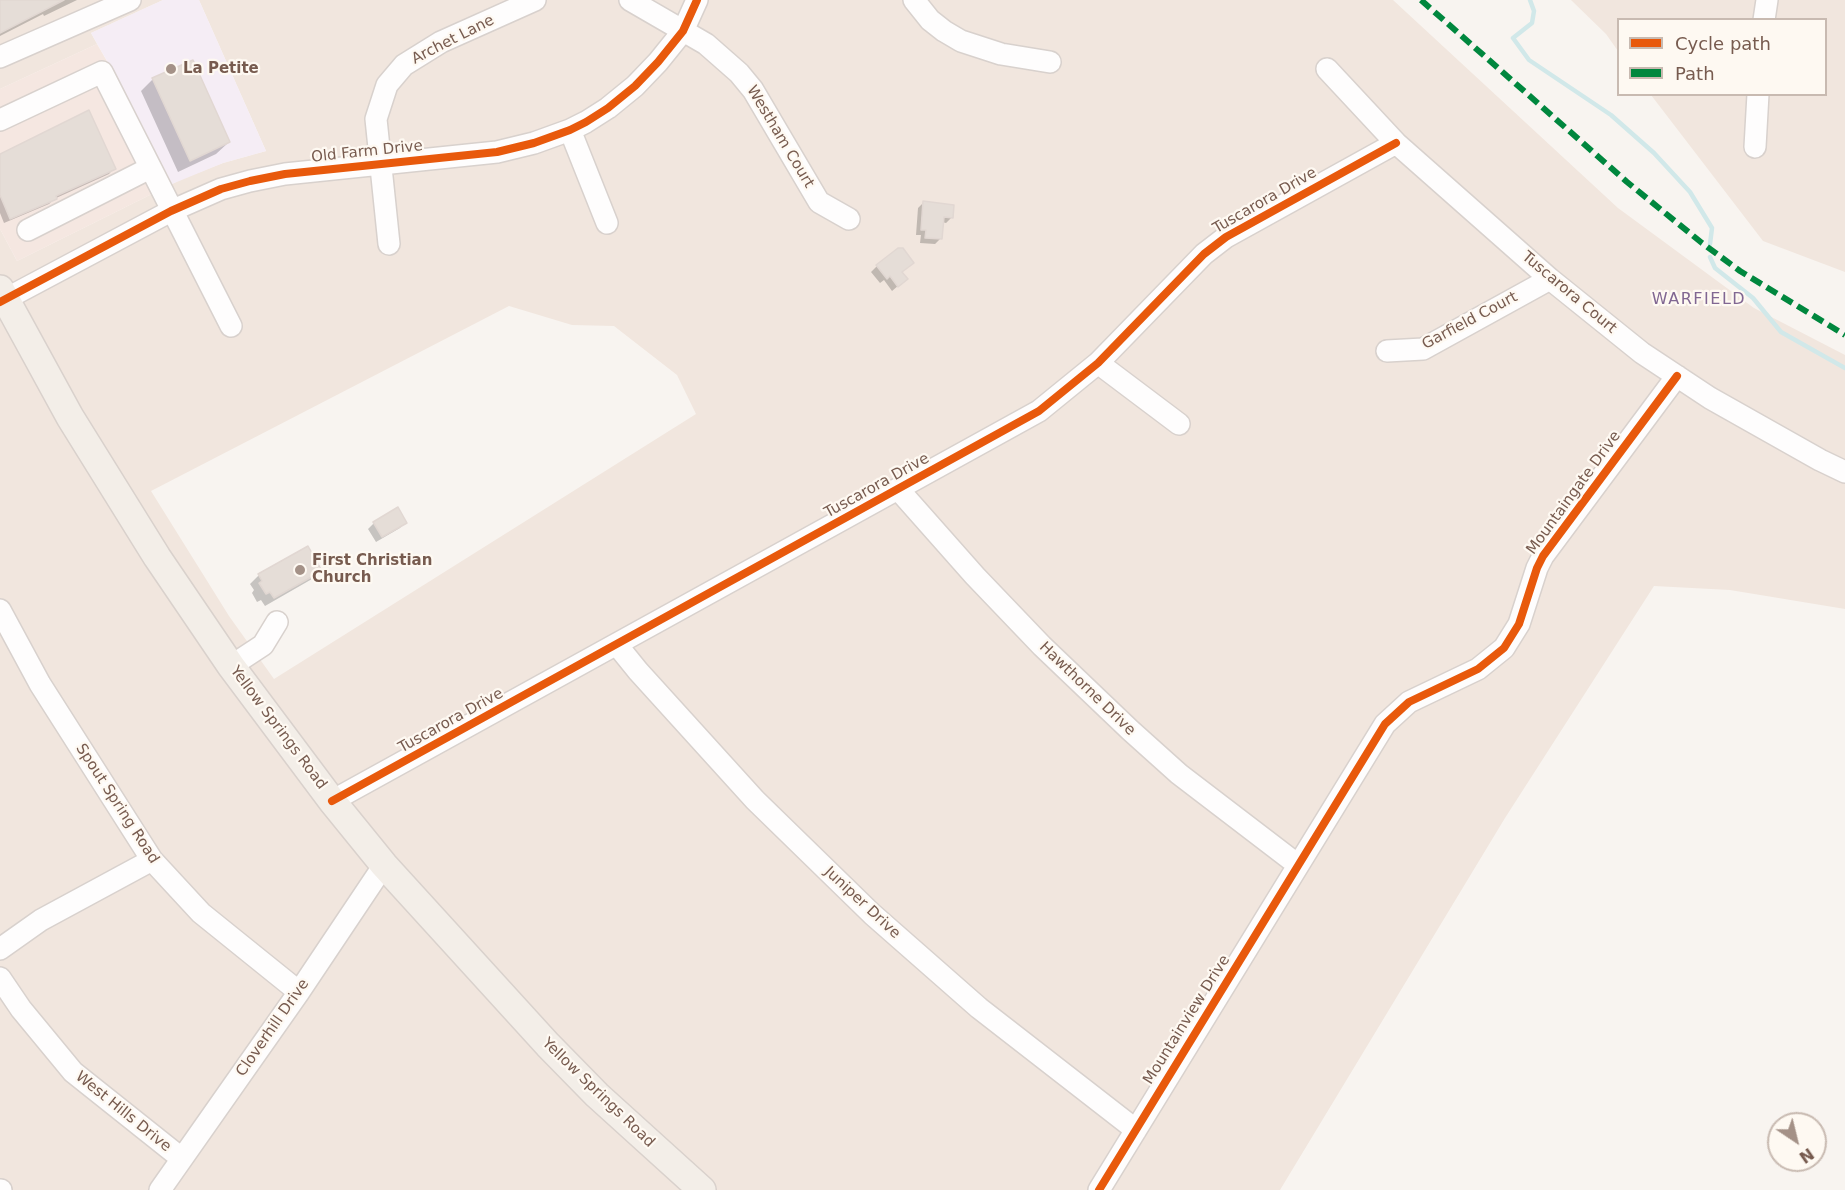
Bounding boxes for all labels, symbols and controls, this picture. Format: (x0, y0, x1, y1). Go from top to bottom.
street label: Archet Lane (409, 12, 497, 68)
legend (1617, 18, 1827, 96)
text: Cycle path (1675, 33, 1771, 54)
place label: La Petite (183, 60, 259, 78)
marker: La Petite (164, 62, 178, 76)
text: Path (1675, 63, 1715, 84)
street label: Westham Court (742, 83, 818, 191)
street label: Old Farm Drive (310, 137, 424, 167)
street label: Tuscarora Drive (1210, 164, 1320, 238)
street label: Tuscarora Court (1518, 248, 1620, 338)
street label: Garfield Court (1419, 288, 1521, 354)
district label: WARFIELD (1652, 290, 1746, 310)
street label: Mountaingate Drive (1523, 428, 1625, 558)
street label: Tuscarora Drive (822, 450, 932, 522)
place label: First Christian Church (312, 552, 432, 587)
marker: First Christian Church (293, 563, 307, 577)
street label: Hawthorne Drive (1035, 639, 1139, 739)
street label: Yellow Springs Road (226, 663, 330, 793)
street label: Tuscarora Drive (396, 685, 506, 757)
street label: Spout Spring Road (72, 741, 162, 867)
street label: Juniper Drive (820, 863, 904, 943)
street label: Mountainview Drive (1140, 952, 1234, 1088)
street label: Cloverhill Drive (233, 976, 313, 1080)
street label: Yellow Springs Road (538, 1035, 658, 1151)
street label: West Hills Drive (71, 1068, 175, 1156)
north arrow (1767, 1112, 1827, 1172)
text: N (1796, 1144, 1817, 1167)

